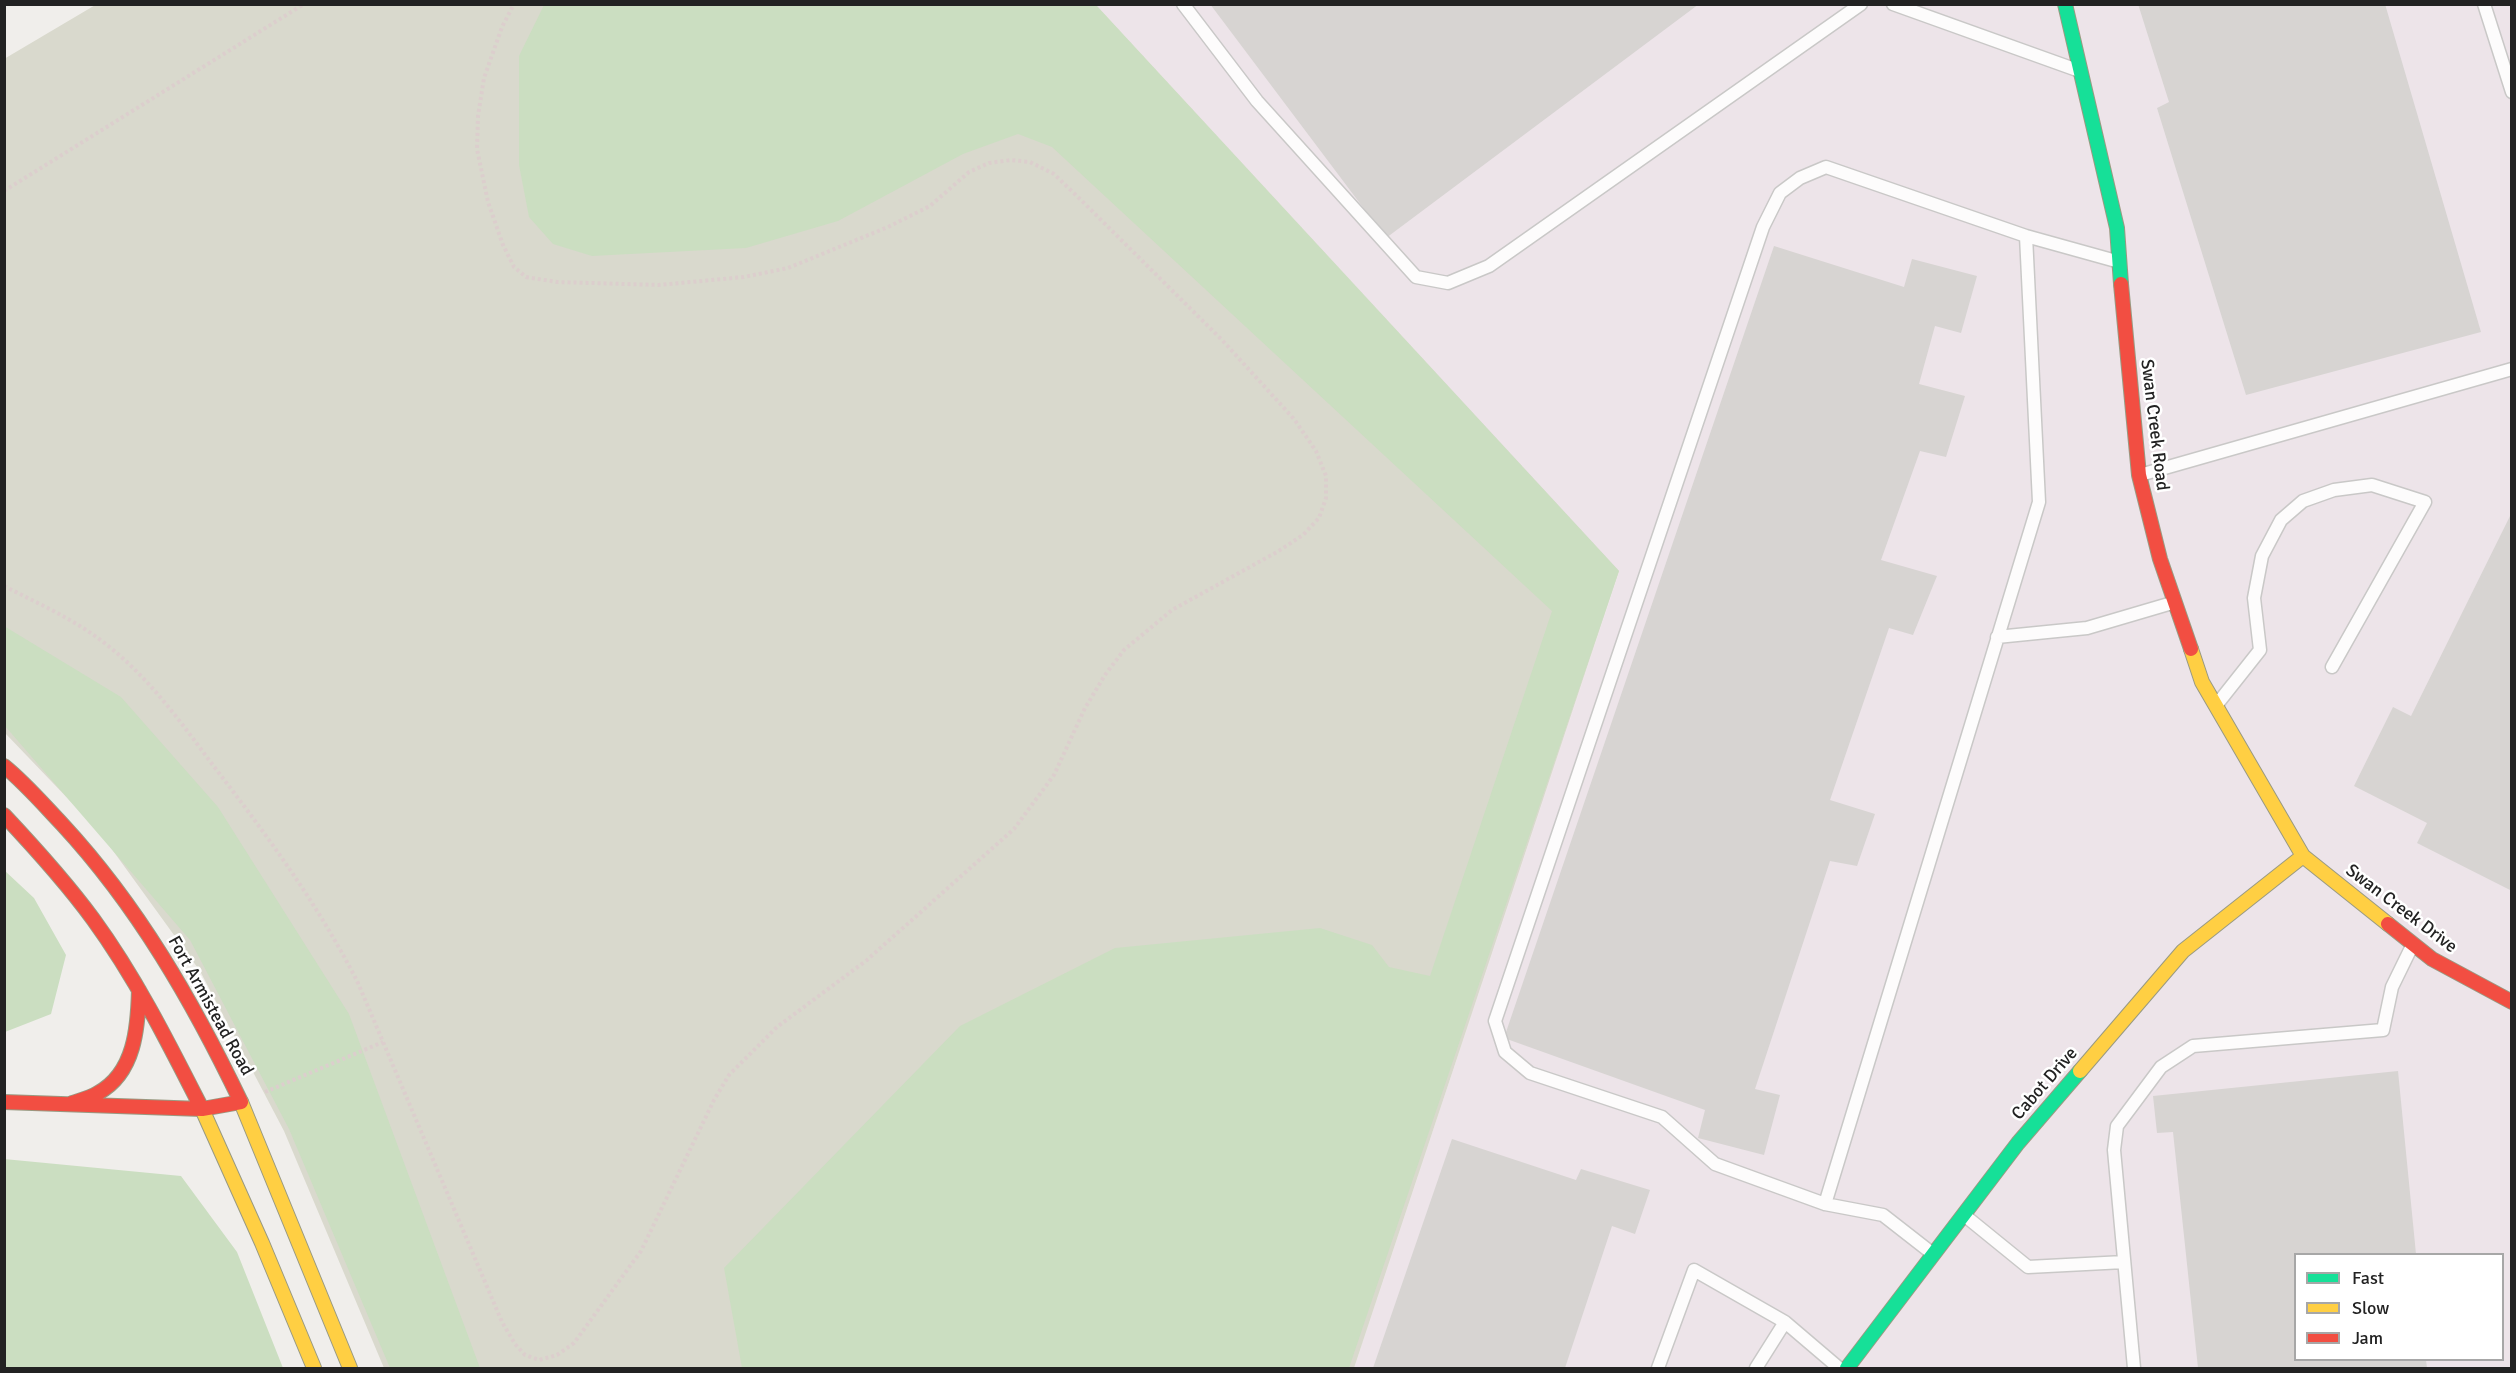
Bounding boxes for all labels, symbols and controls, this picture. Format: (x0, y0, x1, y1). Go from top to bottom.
street label: Swan Creek Road (2135, 358, 2173, 492)
street label: Swan Creek Drive (2341, 860, 2461, 958)
street label: Fort Armistead Road (163, 932, 257, 1080)
street label: Cabot Drive (2008, 1043, 2082, 1125)
legend (2294, 1253, 2504, 1361)
text: Fast (2352, 1267, 2384, 1289)
text: Slow (2352, 1297, 2389, 1319)
text: Jam (2352, 1327, 2383, 1349)

